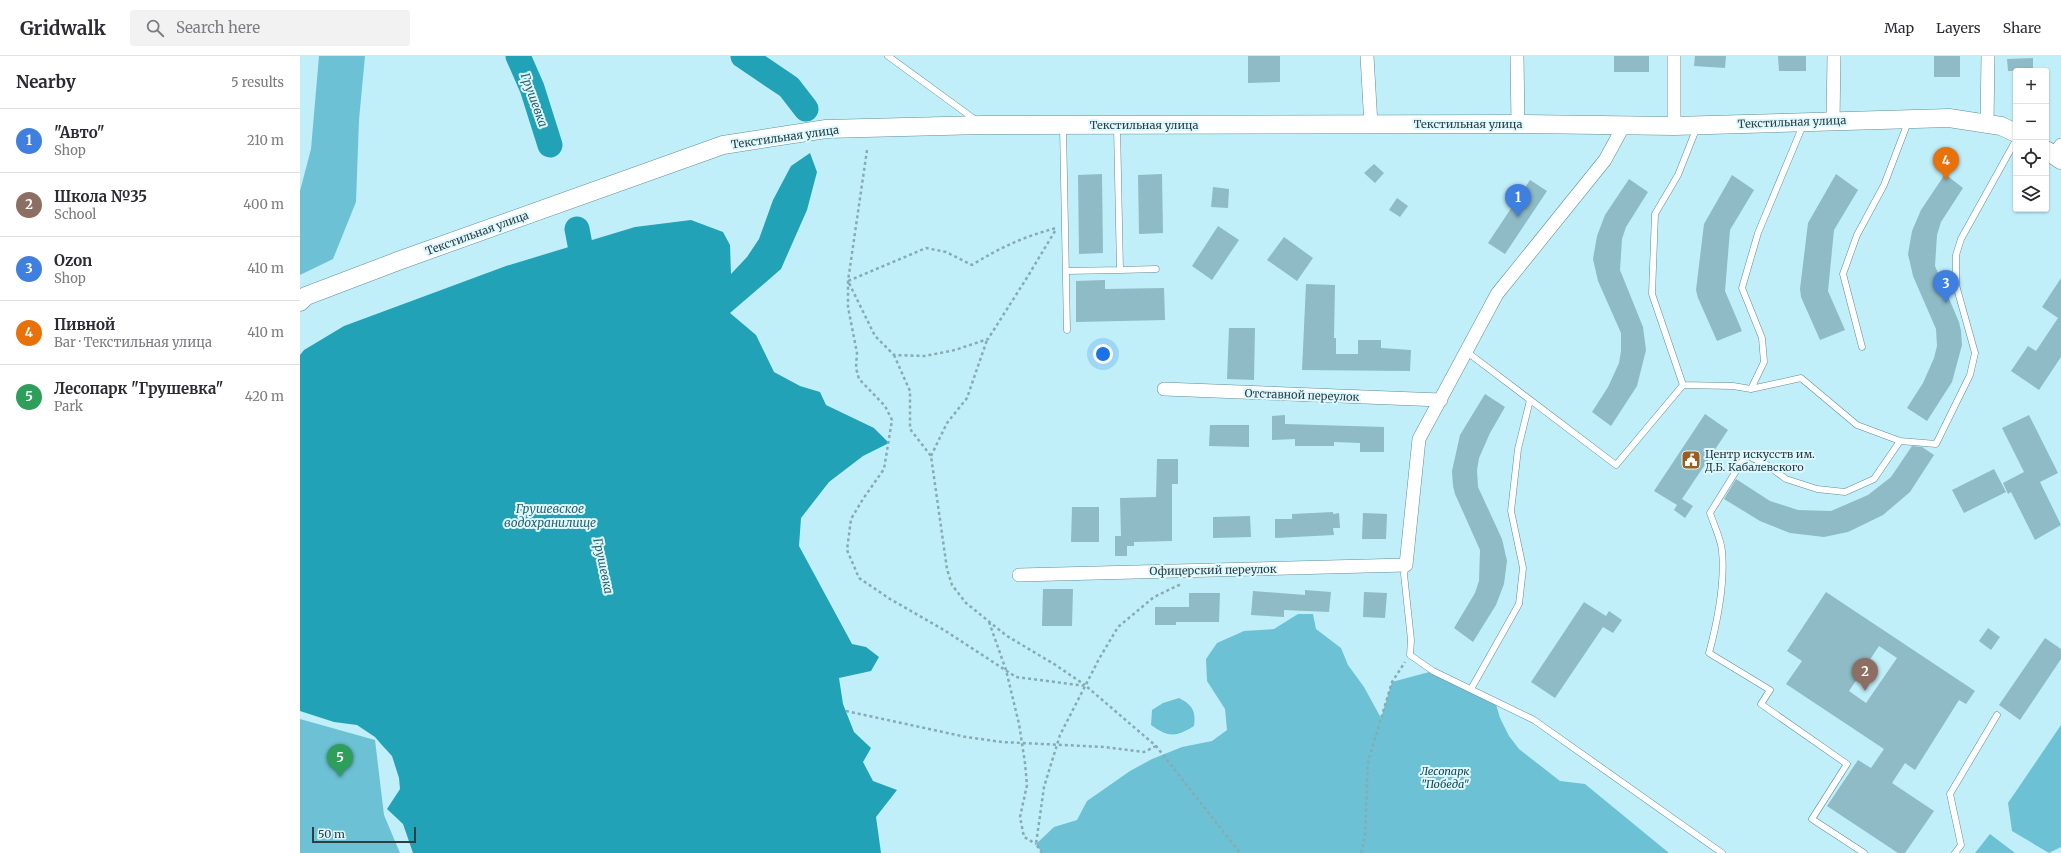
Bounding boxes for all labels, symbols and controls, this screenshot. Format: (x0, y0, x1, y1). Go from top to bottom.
search box (130, 10, 410, 46)
text: Gridwalk (20, 16, 106, 40)
icon: search (144, 17, 166, 39)
text: Search here (176, 18, 260, 37)
text: Map (1884, 19, 1914, 37)
text: Layers (1936, 19, 1981, 37)
text: Share (2003, 19, 2041, 37)
map controls (2013, 68, 2049, 212)
button: + (2013, 68, 2049, 104)
text: Nearby (16, 71, 76, 93)
water label: Грушевка (518, 71, 551, 129)
text: 5 results (231, 74, 284, 91)
button: − (2013, 104, 2049, 140)
street label: Текстильная улица (1737, 113, 1847, 131)
street label: Текстильная улица (1414, 117, 1522, 131)
street label: Текстильная улица (1090, 118, 1198, 132)
street label: Текстильная улица (730, 122, 840, 151)
text: "Авто" (54, 123, 105, 142)
text: 1 (26, 132, 32, 149)
text: 210 m (247, 132, 284, 149)
button: locate (2013, 140, 2049, 176)
text: Shop (54, 142, 86, 159)
pin: 4 (1933, 147, 1959, 180)
button: layers (2013, 176, 2049, 212)
pin: 1 (1505, 184, 1531, 217)
text: Школа №35 (54, 187, 147, 206)
text: 2 (25, 196, 33, 213)
text: 400 m (243, 196, 284, 213)
text: School (54, 206, 96, 223)
street label: Текстильная улица (424, 208, 531, 258)
text: Ozon (54, 251, 92, 270)
text: 3 (25, 260, 33, 277)
text: 410 m (247, 260, 284, 277)
text: Shop (54, 270, 86, 287)
pin: 3 (1933, 270, 1959, 303)
text: Пивной (54, 315, 115, 334)
text: 4 (25, 324, 33, 341)
text: 410 m (247, 324, 284, 341)
text: Bar · Текстильная улица (54, 334, 212, 351)
your location (1093, 344, 1113, 364)
text: Лесопарк "Грушевка" (54, 379, 223, 398)
street label: Отставной переулок (1244, 386, 1360, 404)
text: 5 (25, 388, 33, 405)
text: 420 m (245, 388, 284, 405)
text: Park (54, 398, 83, 415)
place label: Центр искусств им. Д.Б. Кабалевского (1705, 447, 1815, 474)
public building icon: Центр искусств им. Д.Б. Кабалевского (1680, 449, 1702, 471)
water label: Грушевское водохранилище (504, 501, 596, 530)
water label: Грушевка (590, 537, 617, 595)
street label: Офицерский переулок (1149, 562, 1277, 578)
pin: 2 (1852, 658, 1878, 691)
pin: 5 (327, 744, 353, 777)
park label: Лесопарк "Победа" (1420, 764, 1469, 791)
scale bar (312, 825, 416, 844)
text: 50 m (318, 827, 345, 841)

